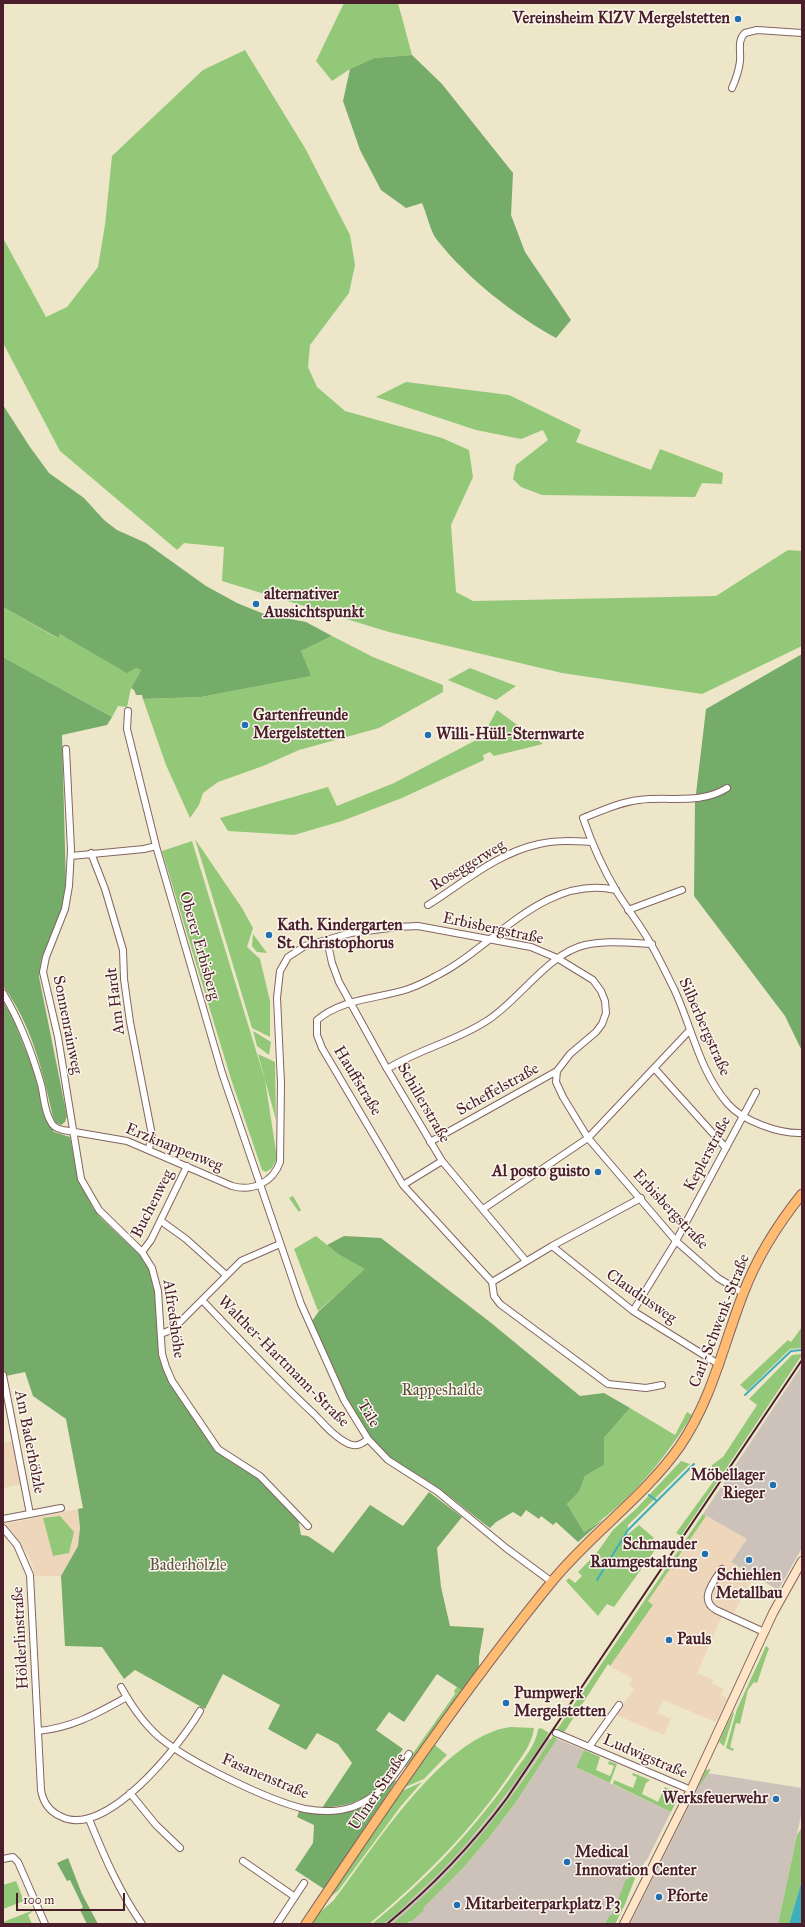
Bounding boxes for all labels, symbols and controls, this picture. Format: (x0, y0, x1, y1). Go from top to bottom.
place label: Vereinsheim KlZV Mergelstetten (513, 9, 730, 29)
marker: Vereinsheim KlZV Mergelstetten (733, 14, 743, 24)
place label: alternativer Aussichtspunkt (264, 585, 364, 623)
marker: alternativer Aussichtspunkt (251, 599, 261, 609)
place label: Gartenfreunde Mergelstetten (253, 706, 348, 744)
marker: Gartenfreunde Mergelstetten (240, 720, 250, 730)
place label: Willi-Hüll-Sternwarte (436, 725, 584, 745)
marker: Willi-Hüll-Sternwarte (423, 730, 433, 740)
street label: Roseggerweg (427, 836, 509, 896)
street label: Oberer Erbisberg (174, 890, 224, 1002)
street label: Erbisbergstraße (441, 909, 545, 949)
place label: Kath. Kindergarten St. Christophorus (277, 916, 403, 954)
marker: Kath. Kindergarten St. Christophorus (264, 930, 274, 940)
street label: Am Hardt (102, 966, 130, 1036)
street label: Sonnenrainweg (48, 974, 86, 1076)
street label: Silberbergstraße (674, 975, 734, 1079)
street label: Hauffstraße (329, 1043, 385, 1119)
street label: Schillerstraße (392, 1059, 454, 1147)
street label: Scheffelstraße (453, 1059, 543, 1121)
street label: Keplerstraße (680, 1113, 736, 1195)
street label: Erzknappenweg (122, 1120, 226, 1176)
place label: Al posto guisto (492, 1162, 590, 1182)
street label: Erbisbergstraße (628, 1166, 712, 1254)
street label: Buchenweg (128, 1167, 178, 1241)
marker: Al posto guisto (593, 1167, 603, 1177)
street label: Carl-Schwenk-Straße (686, 1252, 754, 1390)
street label: Claudiusweg (602, 1266, 680, 1328)
street label: Alfredshöhe (158, 1278, 188, 1360)
street label: Walther-Hartmann-Straße (213, 1292, 353, 1432)
park label: Rappeshalde (401, 1381, 483, 1401)
street label: Am Baderhölzle (10, 1389, 48, 1495)
street label: Täle (352, 1397, 384, 1431)
place label: Möbellager Rieger (691, 1466, 765, 1504)
marker: Möbellager Rieger (768, 1480, 778, 1490)
place label: Schmauder Raumgestaltung (590, 1535, 697, 1573)
marker: Schmauder Raumgestaltung (700, 1549, 710, 1559)
marker: Schiehlen Metallbau (744, 1555, 754, 1565)
park label: Baderhölzle (149, 1556, 227, 1576)
place label: Schiehlen Metallbau (715, 1566, 783, 1604)
street label: Hölderlinstraße (9, 1586, 33, 1690)
place label: Pauls (677, 1630, 711, 1650)
marker: Pauls (664, 1635, 674, 1645)
place label: Pumpwerk Mergelstetten (514, 1684, 606, 1722)
marker: Pumpwerk Mergelstetten (501, 1698, 511, 1708)
street label: Ludwigstraße (600, 1731, 690, 1783)
street label: Fasanenstraße (219, 1750, 311, 1804)
street label: Ulmer Straße (345, 1750, 411, 1834)
place label: Werksfeuerwehr (663, 1789, 768, 1809)
marker: Werksfeuerwehr (771, 1794, 781, 1804)
place label: Medical Innovation Center (575, 1843, 696, 1881)
marker: Medical Innovation Center (562, 1857, 572, 1867)
scale bar (18, 1885, 127, 1911)
place label: Pforte (667, 1887, 708, 1907)
marker: Pforte (654, 1892, 664, 1902)
text: 100 m (23, 1893, 54, 1907)
place label: Mitarbeiterparkplatz P3 (465, 1895, 620, 1915)
marker: Mitarbeiterparkplatz P3 (452, 1900, 462, 1910)

